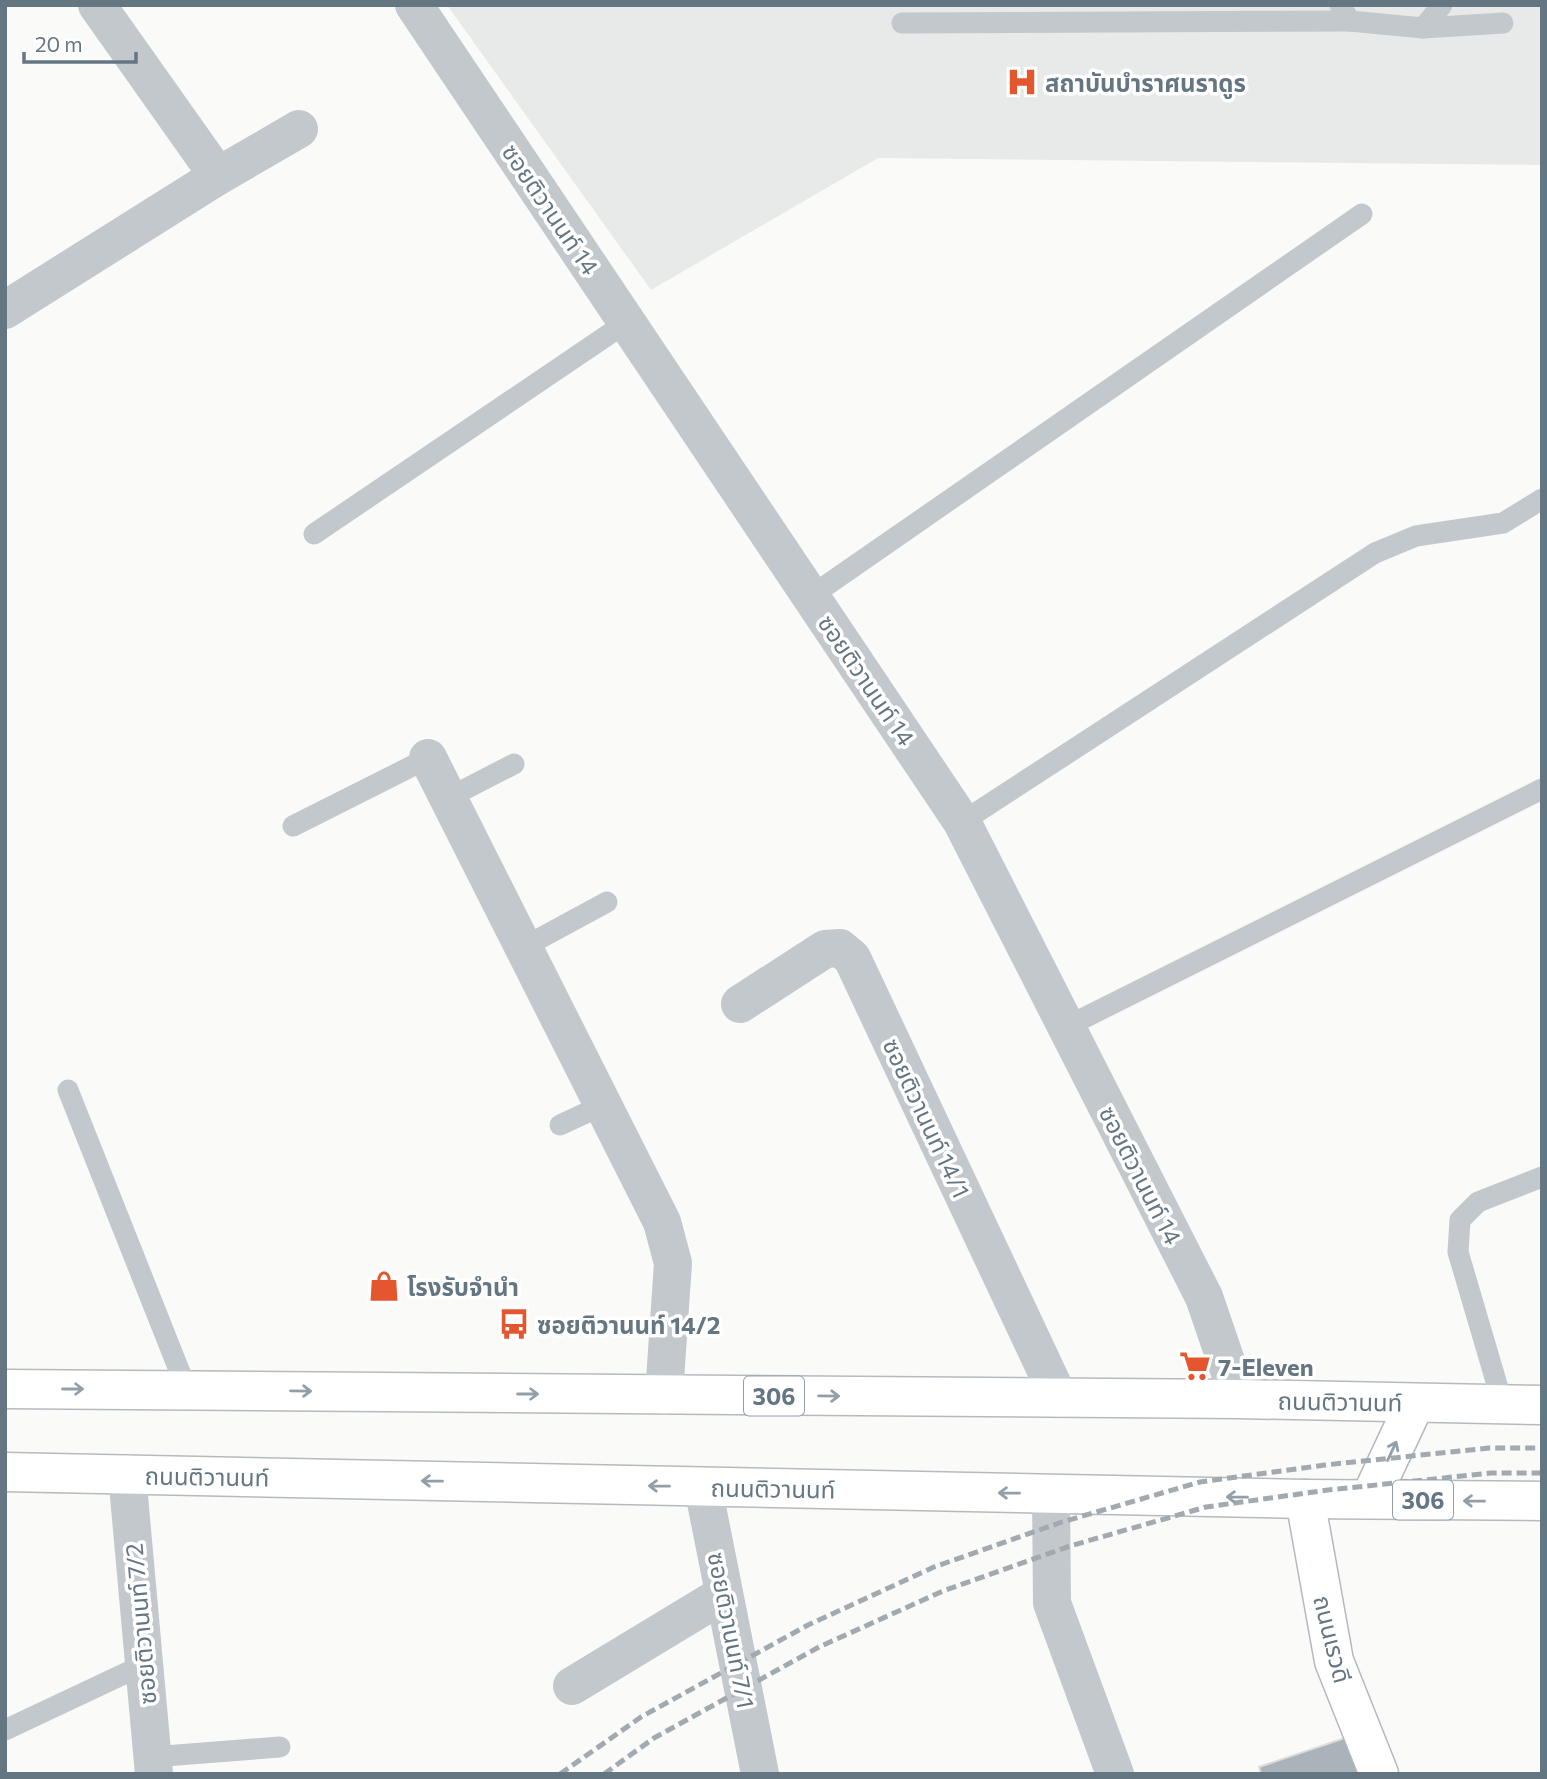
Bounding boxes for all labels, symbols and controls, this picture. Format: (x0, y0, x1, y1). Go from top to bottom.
scale bar (24, 21, 136, 65)
text: 20 m (35, 31, 83, 56)
hospital icon: สถาบันบำราศนราดูร (1005, 65, 1039, 99)
place label: สถาบันบำราศนราดูร (1045, 68, 1246, 99)
street label: ซอยติวานนท์ 14 (497, 138, 605, 280)
street label: ซอยติวานนท์ 14 (813, 609, 921, 751)
street label: ซอยติวานนท์ 14/1 (877, 1034, 977, 1202)
street label: ซอยติวานนท์ 14 (1094, 1101, 1188, 1249)
shop icon: โรงรับจำนำ (367, 1269, 401, 1303)
place label: โรงรับจำนำ (407, 1272, 519, 1301)
bus stop icon: ซอยติวานนท์ 14/2 (497, 1307, 531, 1341)
place label: ซอยติวานนท์ 14/2 (537, 1310, 720, 1339)
supermarket icon: 7-Eleven (1178, 1349, 1212, 1383)
place label: 7-Eleven (1218, 1352, 1314, 1381)
road number: 306 (744, 1376, 804, 1415)
one-way arrow (62, 1382, 85, 1396)
one-way arrow (289, 1385, 312, 1398)
street label: ถนนติวานนท์ (1277, 1385, 1403, 1417)
one-way arrow (517, 1387, 540, 1400)
one-way arrow (818, 1389, 841, 1403)
one-way arrow (1386, 1441, 1399, 1462)
street label: ถนนติวานนท์ (144, 1460, 270, 1492)
street label: ถนนติวานนท์ (710, 1472, 836, 1504)
one-way arrow (421, 1474, 444, 1488)
one-way arrow (648, 1479, 671, 1493)
road number: 306 (1393, 1480, 1453, 1520)
one-way arrow (998, 1486, 1021, 1500)
one-way arrow (1225, 1491, 1248, 1504)
one-way arrow (1462, 1494, 1485, 1507)
street label: ซอยติวานนท์ 7/2 (119, 1542, 161, 1706)
street label: ซอยติวานนท์ 7/1 (703, 1549, 761, 1711)
street label: ถนนเรวดี (1308, 1592, 1358, 1686)

